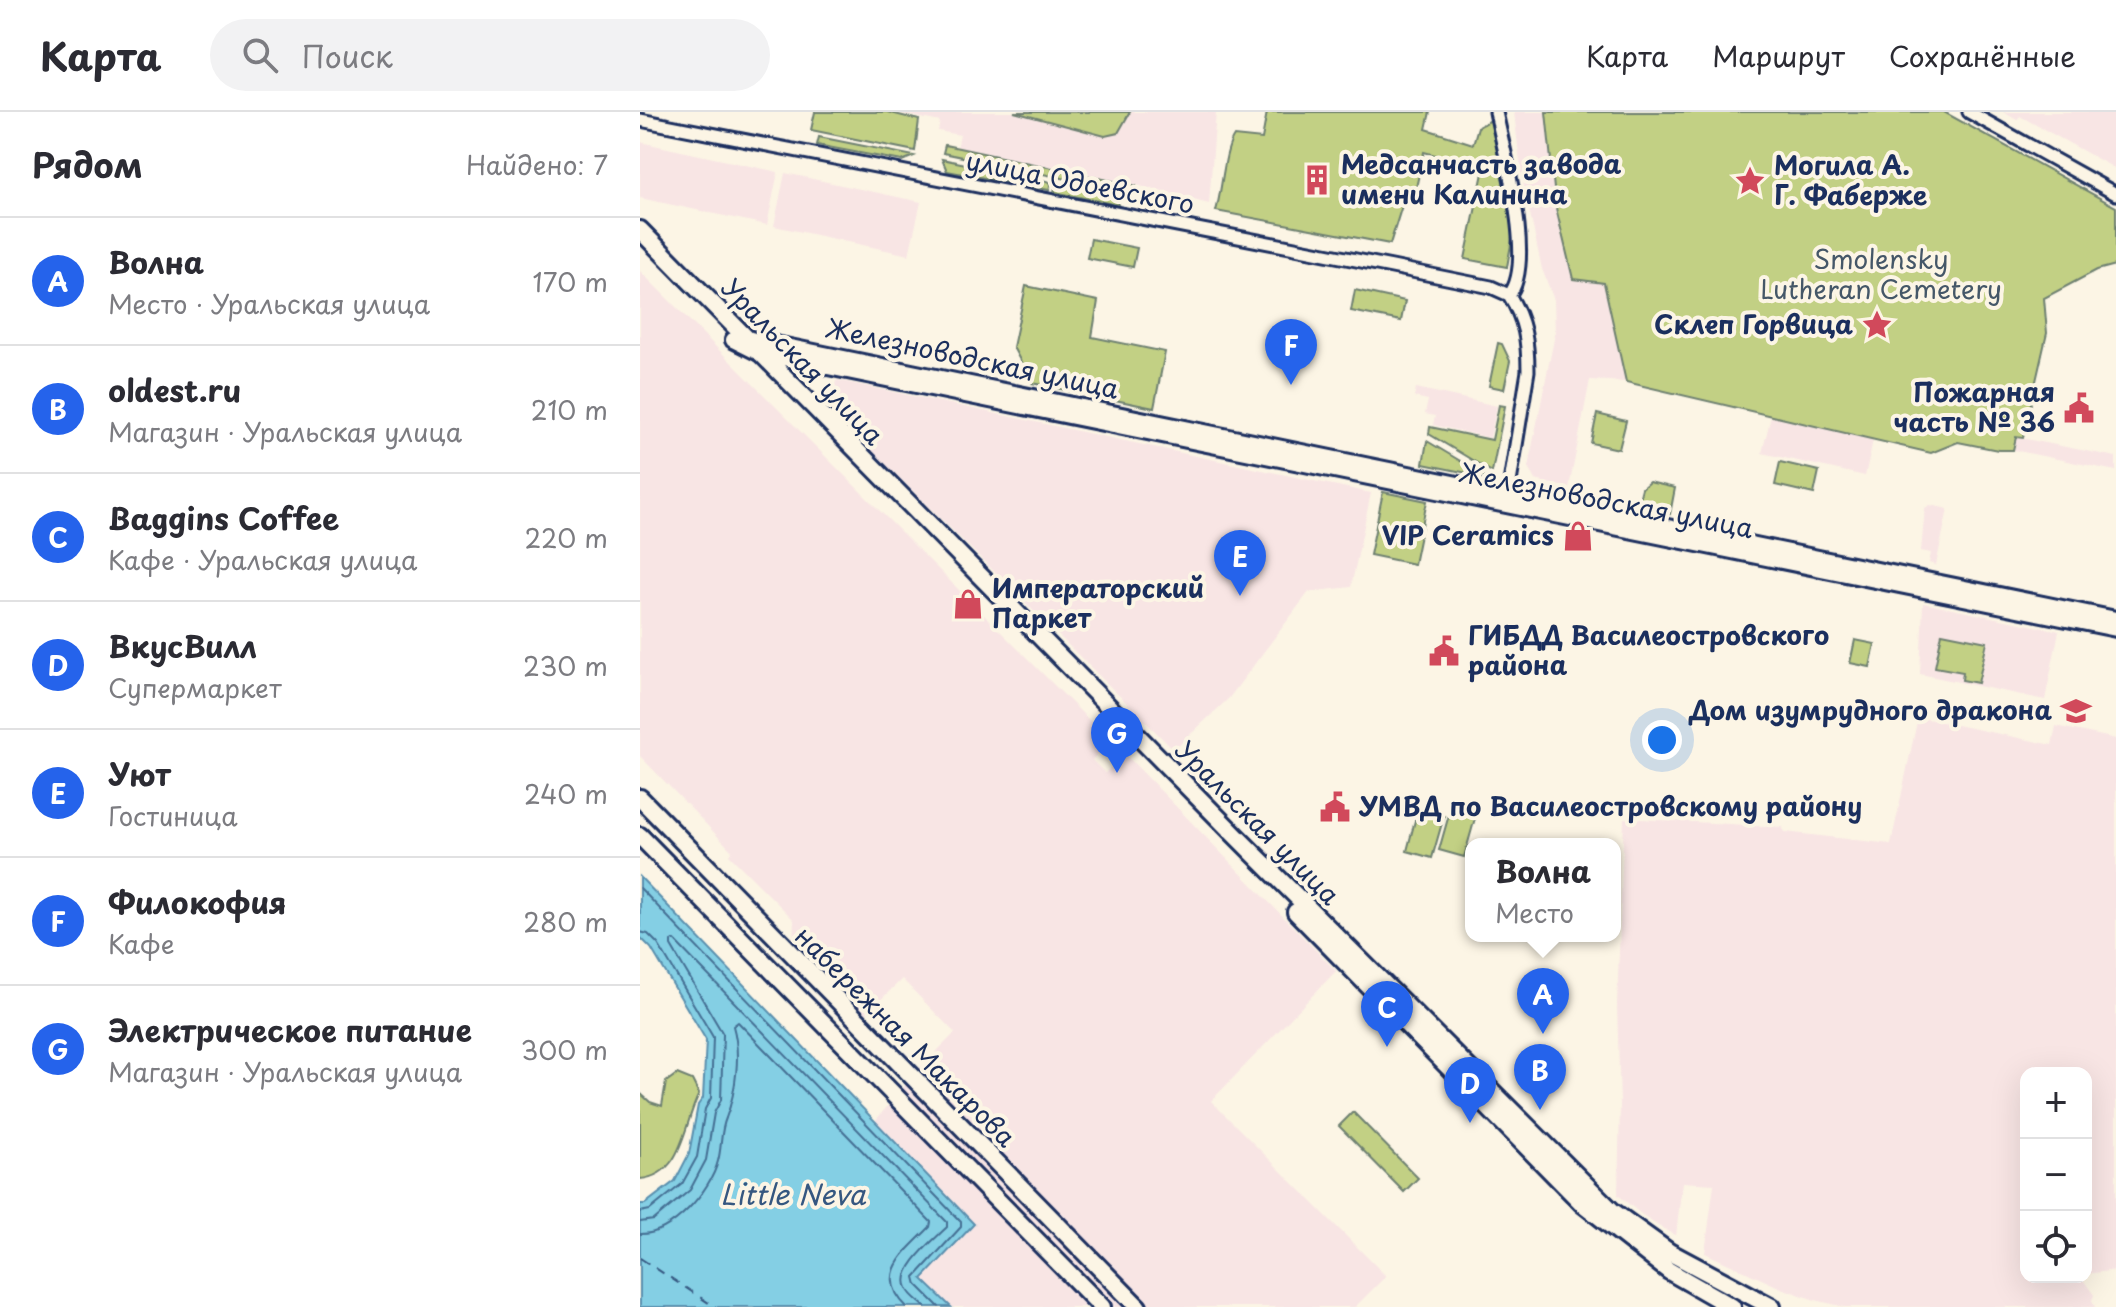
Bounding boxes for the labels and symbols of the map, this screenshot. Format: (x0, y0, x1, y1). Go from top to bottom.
street label: улица Одоевского (963, 140, 1198, 223)
place label: Медсанчасть завода имени Калинина (1341, 144, 1622, 213)
place label: Могила А. Г. Фаберже (1774, 145, 1927, 214)
building icon: Медсанчасть завода имени Калинина (1300, 163, 1334, 197)
place icon: Могила А. Г. Фаберже (1733, 164, 1767, 198)
park label: Smolensky Lutheran Cemetery (1760, 239, 2002, 308)
street label: Уральская улица (713, 269, 894, 454)
place label: Склеп Горвица (1654, 304, 1853, 343)
street label: Железноводская улица (822, 307, 1123, 408)
place icon: Склеп Горвица (1860, 308, 1894, 342)
pin: F (1265, 319, 1317, 385)
place label: Пожарная часть № 36 (1893, 372, 2055, 441)
public building icon: Пожарная часть № 36 (2062, 391, 2096, 425)
street label: Железноводская улица (1456, 452, 1757, 547)
place label: VIP Ceramics (1382, 515, 1554, 554)
shop icon: VIP Ceramics (1561, 519, 1595, 553)
pin: E (1214, 530, 1266, 596)
place label: Императорский Паркет (992, 568, 1204, 637)
shop icon: Императорский Паркет (951, 587, 985, 621)
place label: ГИБДД Василеостровского района (1468, 615, 1829, 684)
public building icon: ГИБДД Василеостровского района (1427, 634, 1461, 668)
place label: Дом изумрудного дракона (1688, 690, 2052, 729)
school or university icon: Дом изумрудного дракона (2059, 694, 2093, 728)
pin: G (1091, 707, 1143, 773)
your location (1642, 720, 1682, 760)
street label: Уральская улица (1167, 731, 1350, 914)
place label: УМВД по Василеостровскому району (1358, 786, 1862, 825)
public building icon: УМВД по Василеостровскому району (1318, 790, 1352, 824)
street label: набережная Макарова (787, 917, 1026, 1156)
pin: A (1517, 968, 1569, 1034)
pin: C (1361, 981, 1413, 1047)
pin: B (1514, 1044, 1566, 1110)
pin: D (1444, 1057, 1496, 1123)
water label: Little Neva (720, 1172, 867, 1215)

